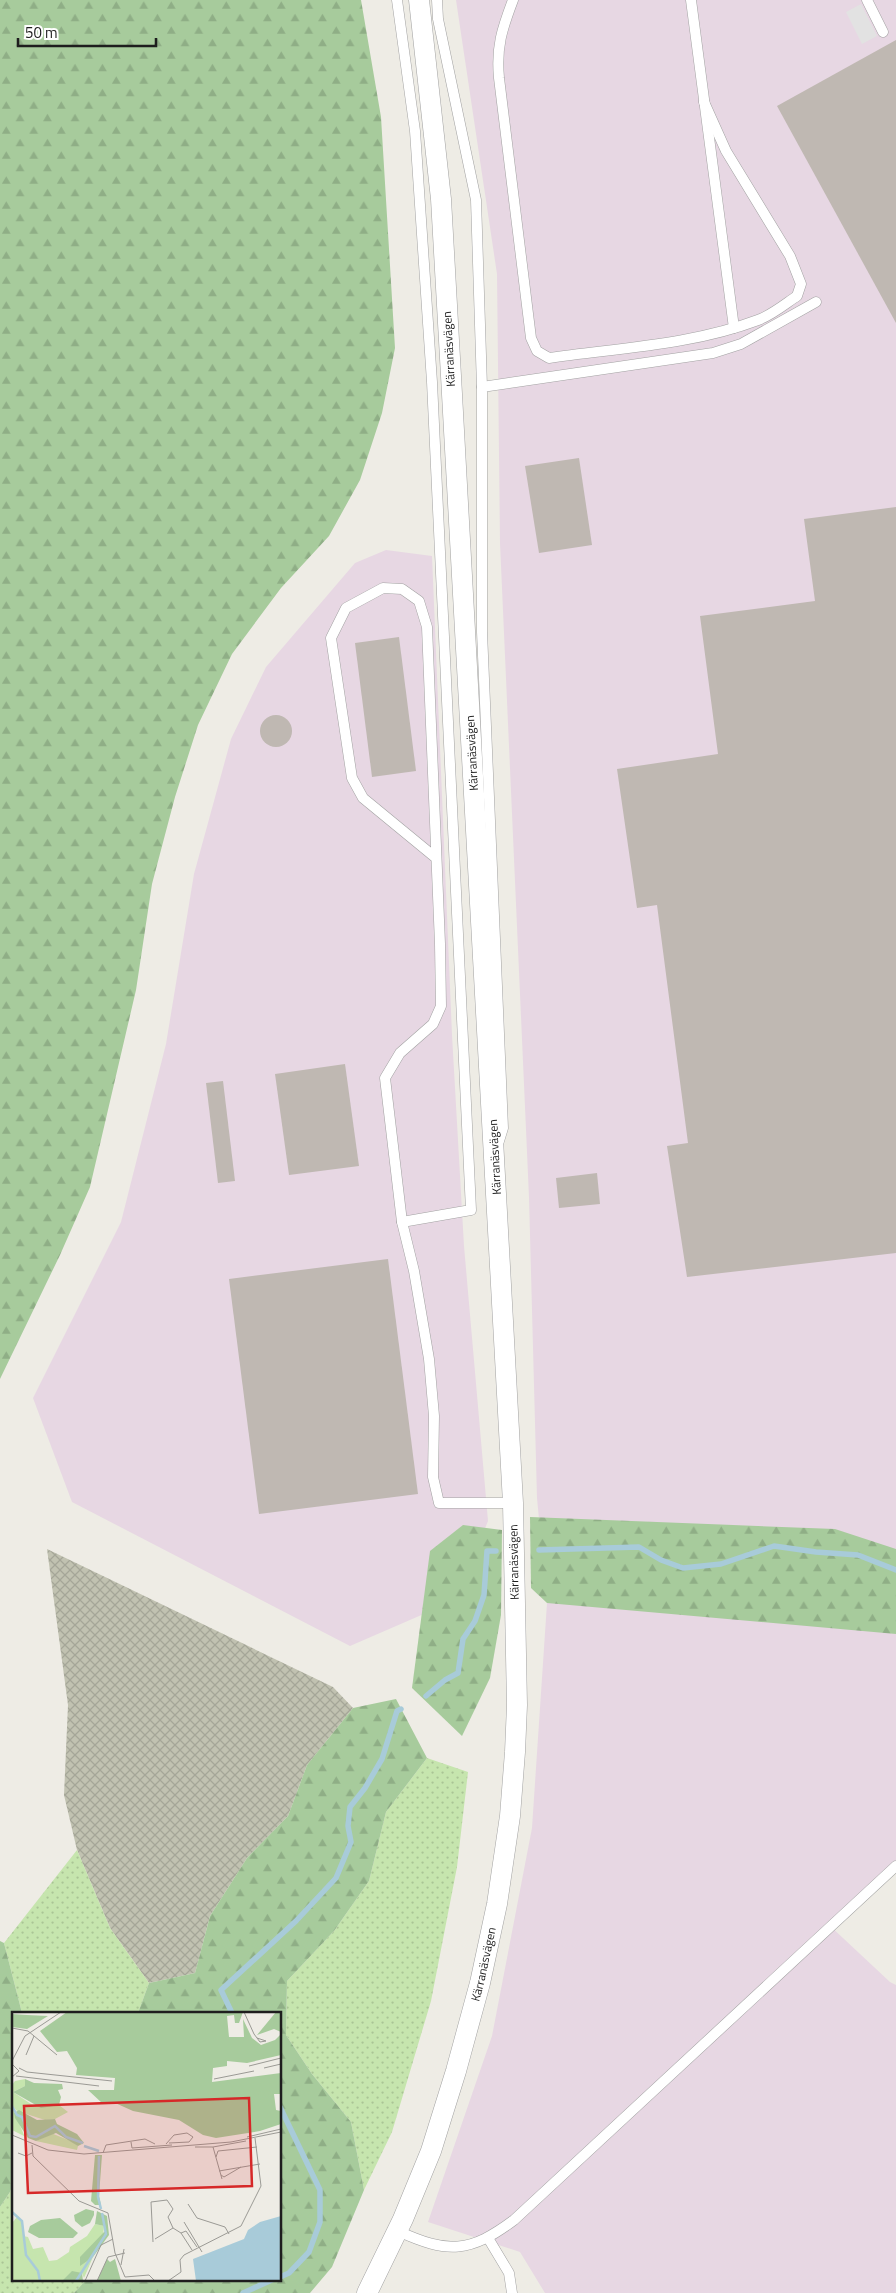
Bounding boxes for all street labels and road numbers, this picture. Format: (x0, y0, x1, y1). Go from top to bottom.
street label: Kärranäsvägen (437, 311, 460, 387)
street label: Kärranäsvägen (460, 715, 483, 791)
street label: Kärranäsvägen (483, 1119, 506, 1195)
street label: Kärranäsvägen (503, 1524, 524, 1600)
street label: Kärranäsvägen (465, 1925, 501, 2003)

